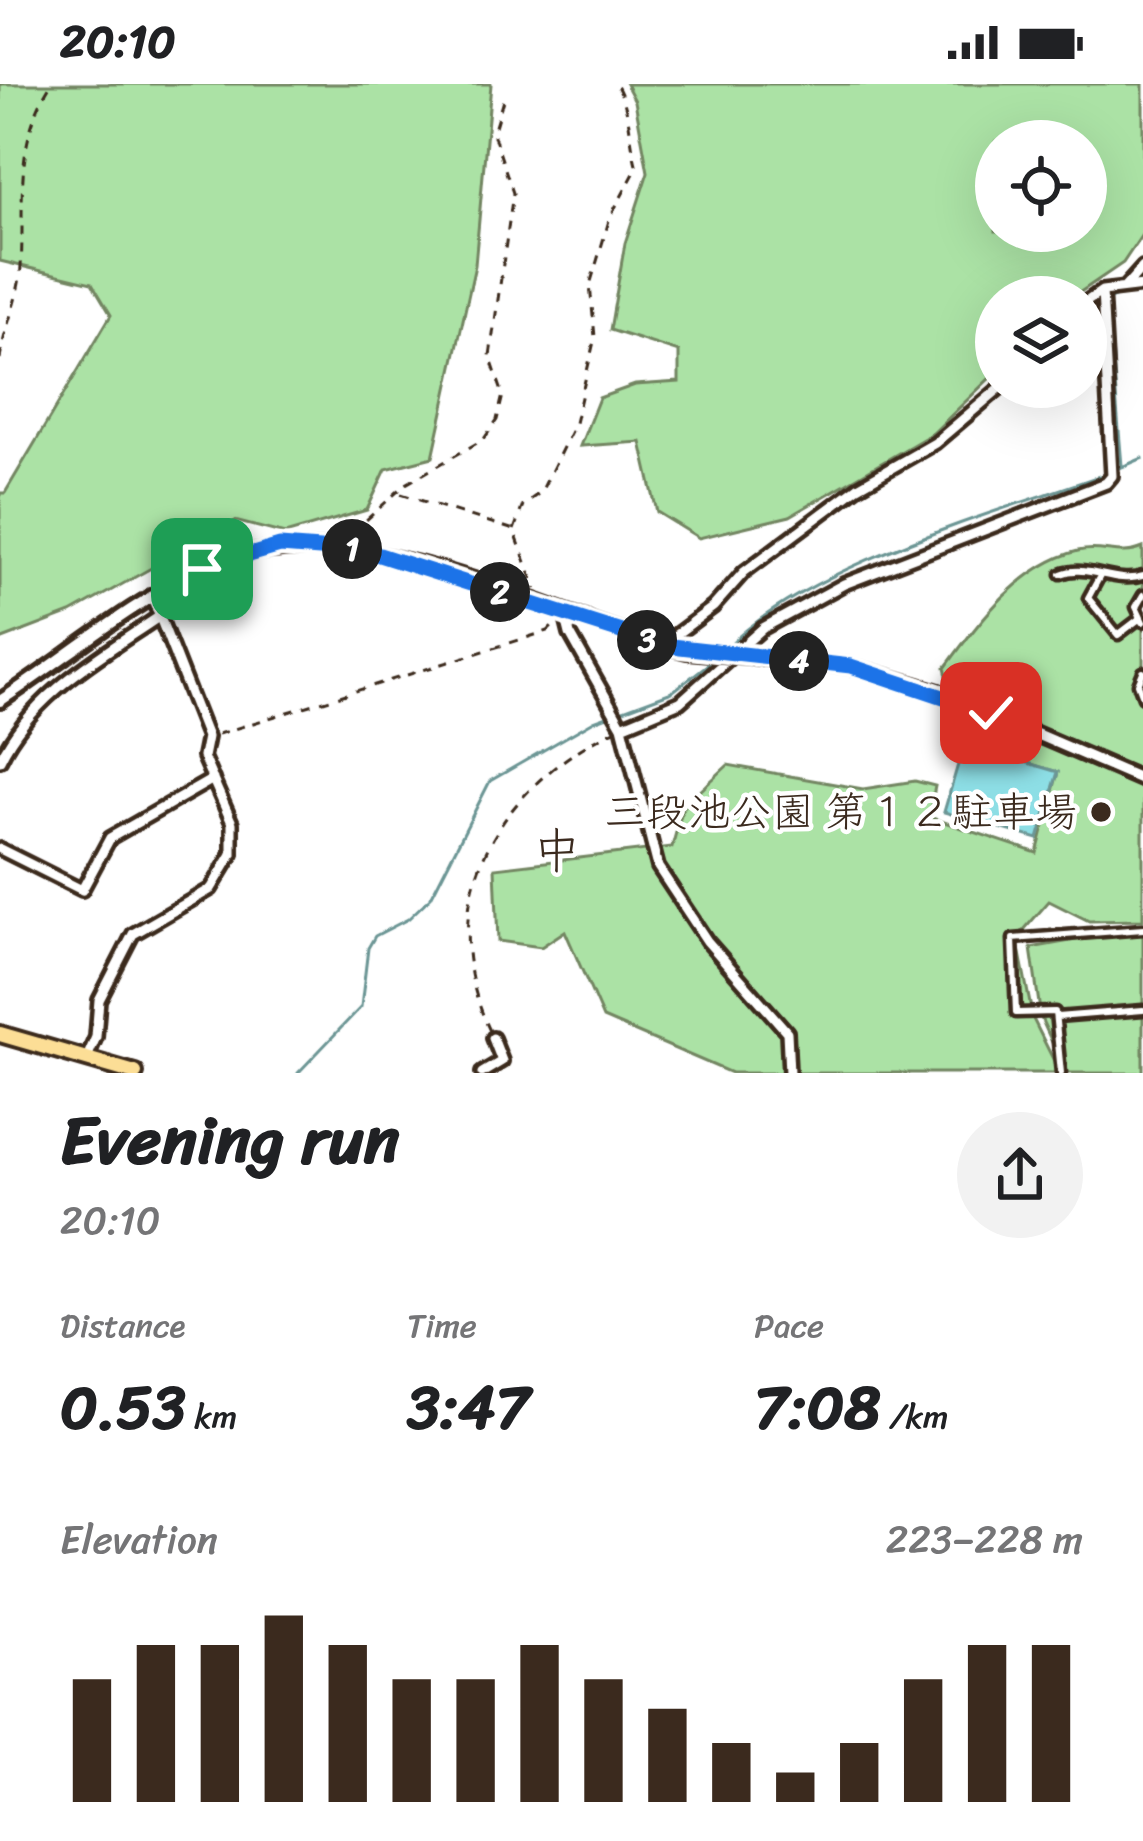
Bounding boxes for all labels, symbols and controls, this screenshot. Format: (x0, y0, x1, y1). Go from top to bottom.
text: 20:10 (60, 2, 176, 82)
map controls (975, 120, 1107, 408)
button: locate (975, 120, 1107, 252)
button: layers (975, 276, 1107, 408)
pin (151, 518, 253, 620)
pin: 1 (322, 519, 382, 579)
text: 1 (345, 520, 359, 578)
icon: arrive (169, 536, 235, 602)
pin: 2 (470, 562, 530, 622)
text: 2 (490, 563, 510, 621)
pin: 3 (617, 610, 677, 670)
text: 3 (638, 611, 656, 669)
pin: 4 (769, 631, 829, 691)
text: 4 (789, 632, 809, 690)
pin (940, 662, 1042, 764)
icon: check (958, 680, 1024, 746)
place label: 三段池公園 第１２駐車場 (604, 775, 1077, 849)
marker: 三段池公園 第１２駐車場 (1088, 799, 1114, 825)
district label: 中 (533, 808, 581, 893)
text: Evening run (60, 1082, 400, 1199)
button: share (957, 1112, 1083, 1238)
text: 20:10 (60, 1186, 160, 1255)
text: Distance (60, 1297, 185, 1355)
text: Time (407, 1297, 477, 1355)
text: Pace (754, 1297, 824, 1355)
text: 0.53 (60, 1355, 186, 1461)
text: 3:47 (407, 1355, 530, 1461)
text: 7:08 (754, 1355, 880, 1461)
text: km (186, 1388, 237, 1446)
text: /km (880, 1388, 948, 1446)
text: Elevation (60, 1505, 218, 1574)
text: 223–228 m (886, 1505, 1083, 1574)

